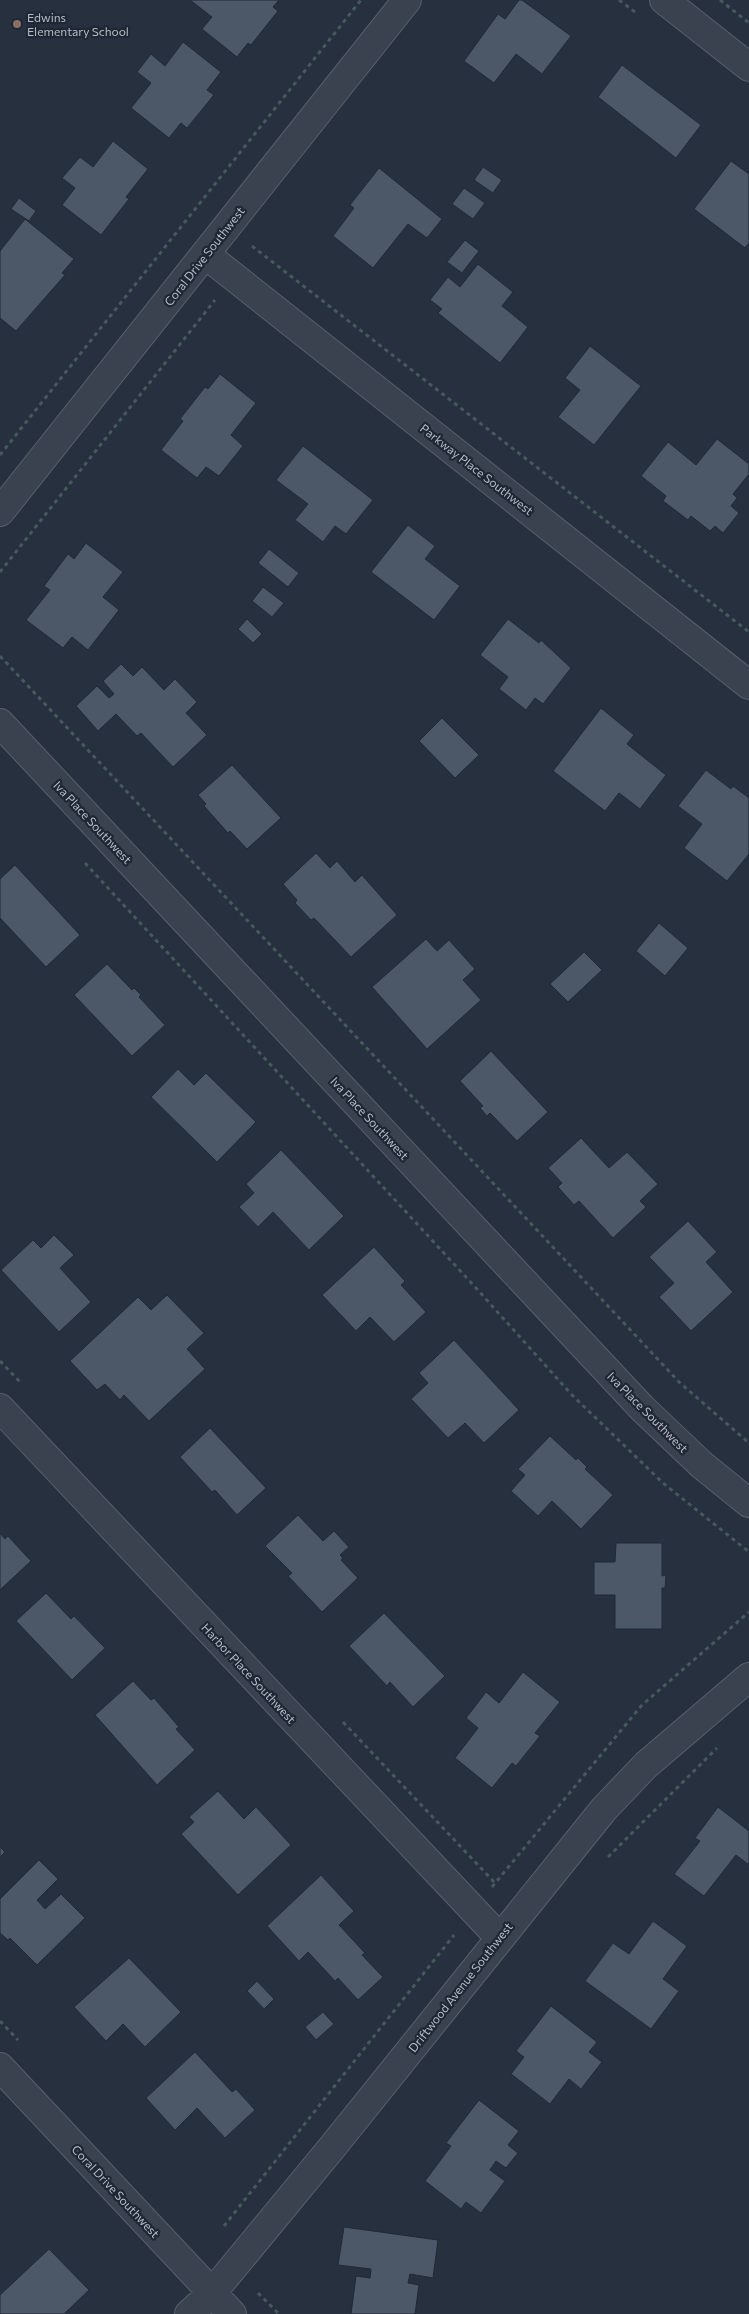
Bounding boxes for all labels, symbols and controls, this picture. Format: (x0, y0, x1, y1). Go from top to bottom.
place label: Edwins Elementary School (27, 10, 129, 38)
marker: Edwins Elementary School (11, 18, 23, 30)
street label: Coral Drive Southwest (161, 204, 247, 308)
street label: Parkway Place Southwest (418, 421, 536, 517)
street label: Iva Place Southwest (51, 778, 135, 866)
street label: Iva Place Southwest (328, 1074, 412, 1162)
street label: Iva Place Southwest (605, 1369, 691, 1455)
street label: Harbor Place Southwest (199, 1620, 299, 1726)
street label: Driftwood Avenue Southwest (405, 1919, 515, 2054)
street label: Coral Drive Southwest (69, 2142, 163, 2240)

